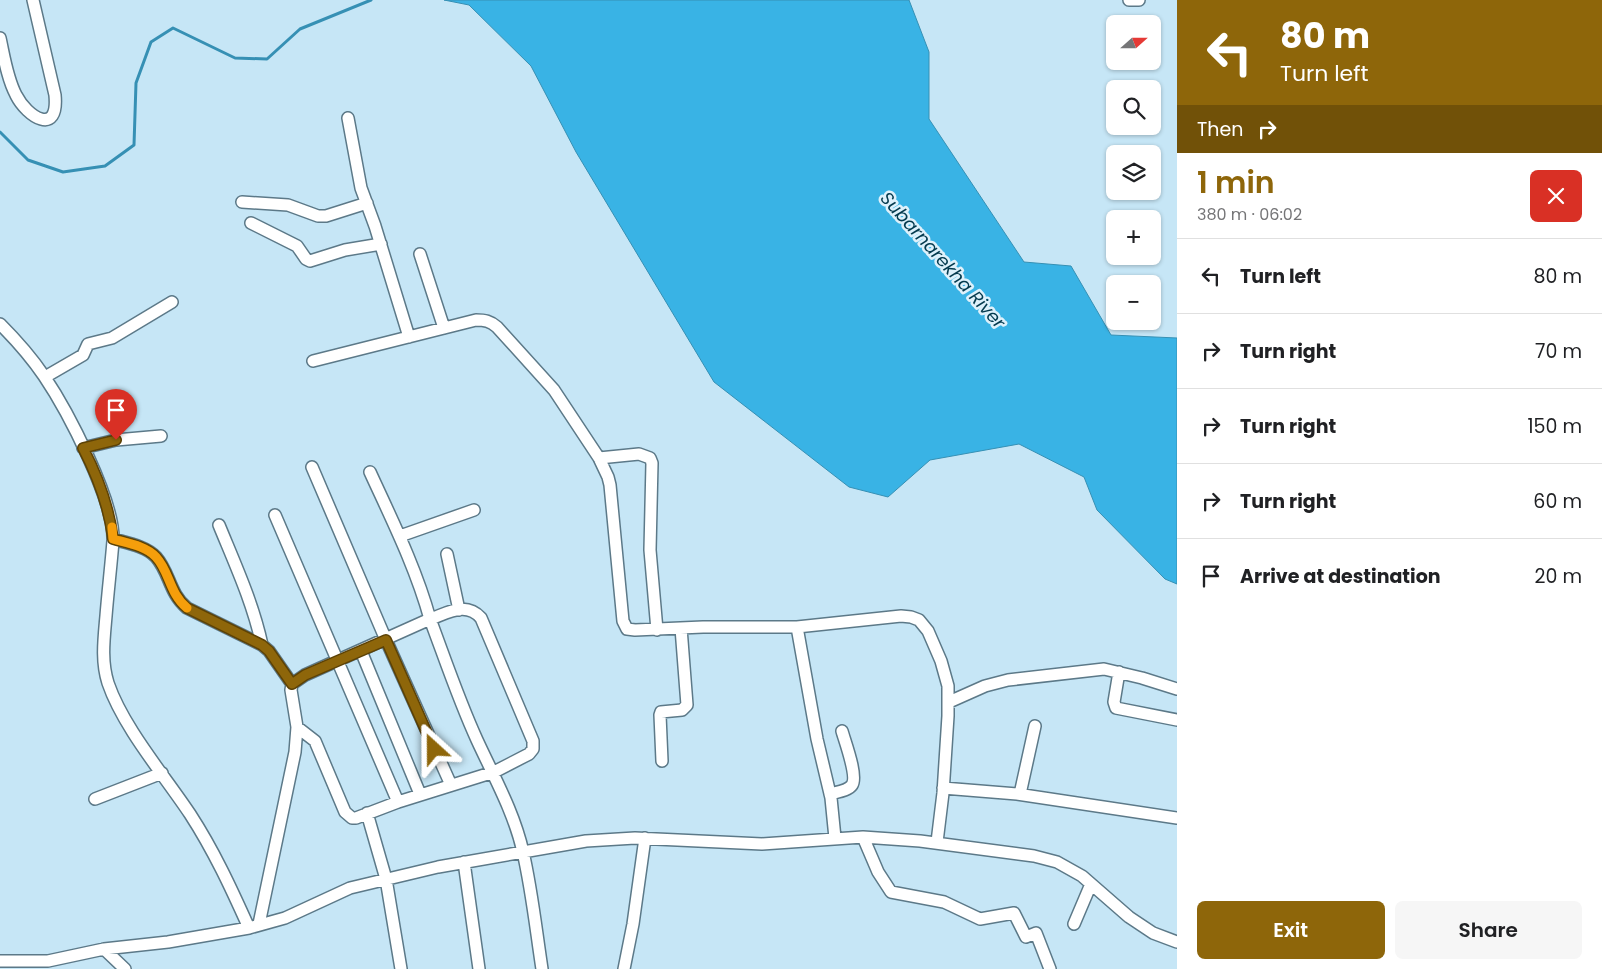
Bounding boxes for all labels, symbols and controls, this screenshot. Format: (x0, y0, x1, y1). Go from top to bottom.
text: 80 m (1280, 11, 1370, 60)
north arrow (1106, 15, 1161, 70)
map controls (1106, 15, 1161, 330)
icon: left (1197, 20, 1262, 85)
text: Turn left (1280, 58, 1368, 89)
button: search (1106, 80, 1161, 135)
icon: right (1253, 115, 1281, 143)
text: Then (1197, 116, 1243, 143)
button: layers (1106, 145, 1161, 200)
text: 1 min (1197, 161, 1275, 204)
button: close (1530, 170, 1582, 222)
water label: Subarnarekha River (875, 186, 1012, 335)
text: 380 m · 06:02 (1197, 203, 1302, 226)
button: + (1106, 210, 1161, 265)
icon: left (1197, 262, 1225, 290)
text: Turn left (1240, 263, 1321, 290)
text: 80 m (1533, 263, 1582, 290)
button: − (1106, 275, 1161, 330)
icon: right (1197, 337, 1225, 365)
text: Turn right (1240, 338, 1336, 365)
text: 70 m (1535, 338, 1582, 365)
pin (95, 389, 137, 440)
icon: arrive (102, 396, 130, 424)
icon: right (1197, 412, 1225, 440)
text: Turn right (1240, 413, 1336, 440)
text: 150 m (1527, 413, 1582, 440)
icon: right (1197, 487, 1225, 515)
text: Turn right (1240, 488, 1336, 515)
text: 60 m (1533, 488, 1582, 515)
icon: arrive (1197, 562, 1225, 590)
text: Arrive at destination (1240, 563, 1441, 590)
text: 20 m (1534, 563, 1582, 590)
position arrow (407, 722, 459, 774)
button: Exit (1197, 901, 1385, 959)
button: Share (1395, 901, 1582, 959)

